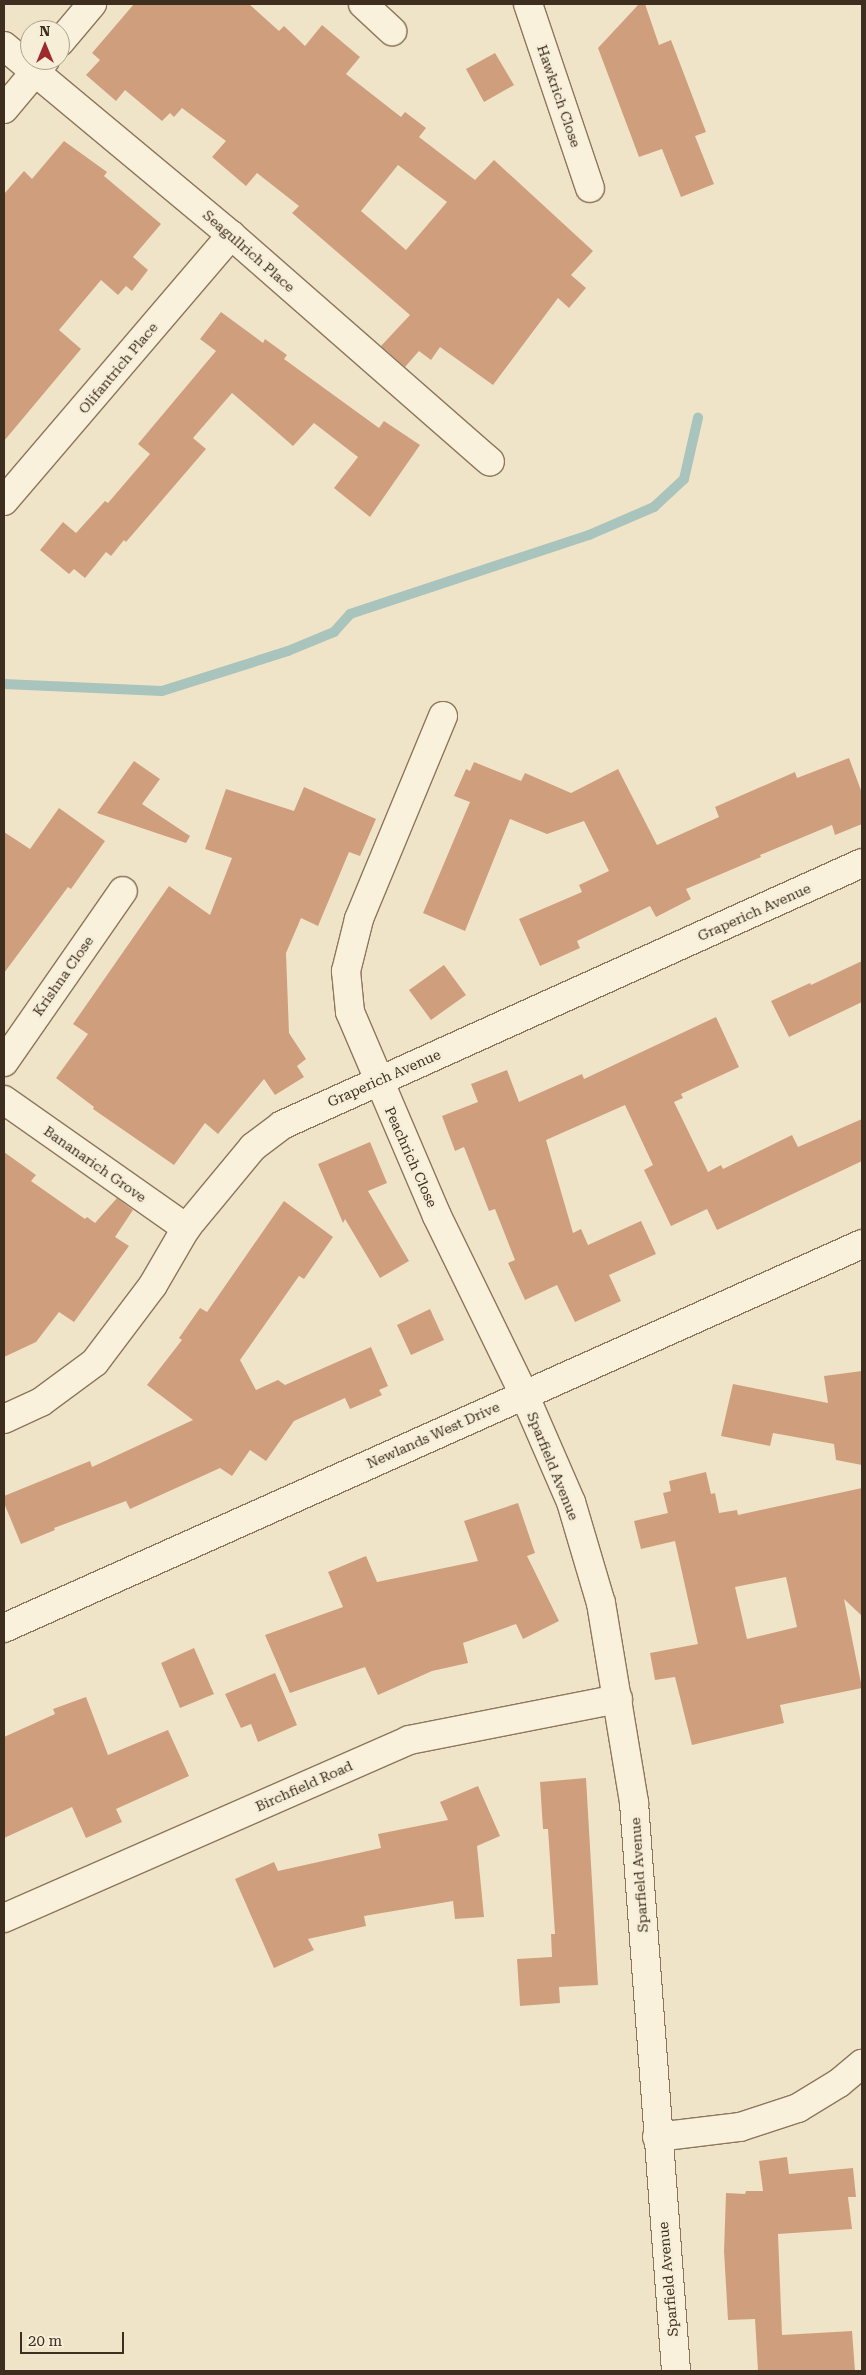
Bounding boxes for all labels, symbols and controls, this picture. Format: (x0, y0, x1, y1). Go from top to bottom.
north arrow (20, 20, 70, 70)
text: N (40, 23, 50, 39)
street label: Hawkrich Close (534, 43, 584, 149)
street label: Seagullrich Place (200, 207, 298, 295)
street label: Olifantrich Place (75, 319, 161, 417)
street label: Graperich Avenue (695, 880, 813, 944)
street label: Krishna Close (29, 933, 97, 1019)
street label: Graperich Avenue (325, 1046, 443, 1110)
street label: Peachrich Close (381, 1104, 441, 1210)
street label: Bananarich Grove (41, 1122, 149, 1206)
street label: Newlands West Drive (364, 1398, 502, 1472)
street label: Sparfield Avenue (524, 1409, 582, 1523)
street label: Birchfield Road (253, 1757, 355, 1815)
street label: Sparfield Avenue (627, 1817, 651, 1933)
street label: Sparfield Avenue (655, 2221, 681, 2337)
scale bar (22, 2322, 126, 2354)
text: 20 m (28, 2332, 62, 2350)

